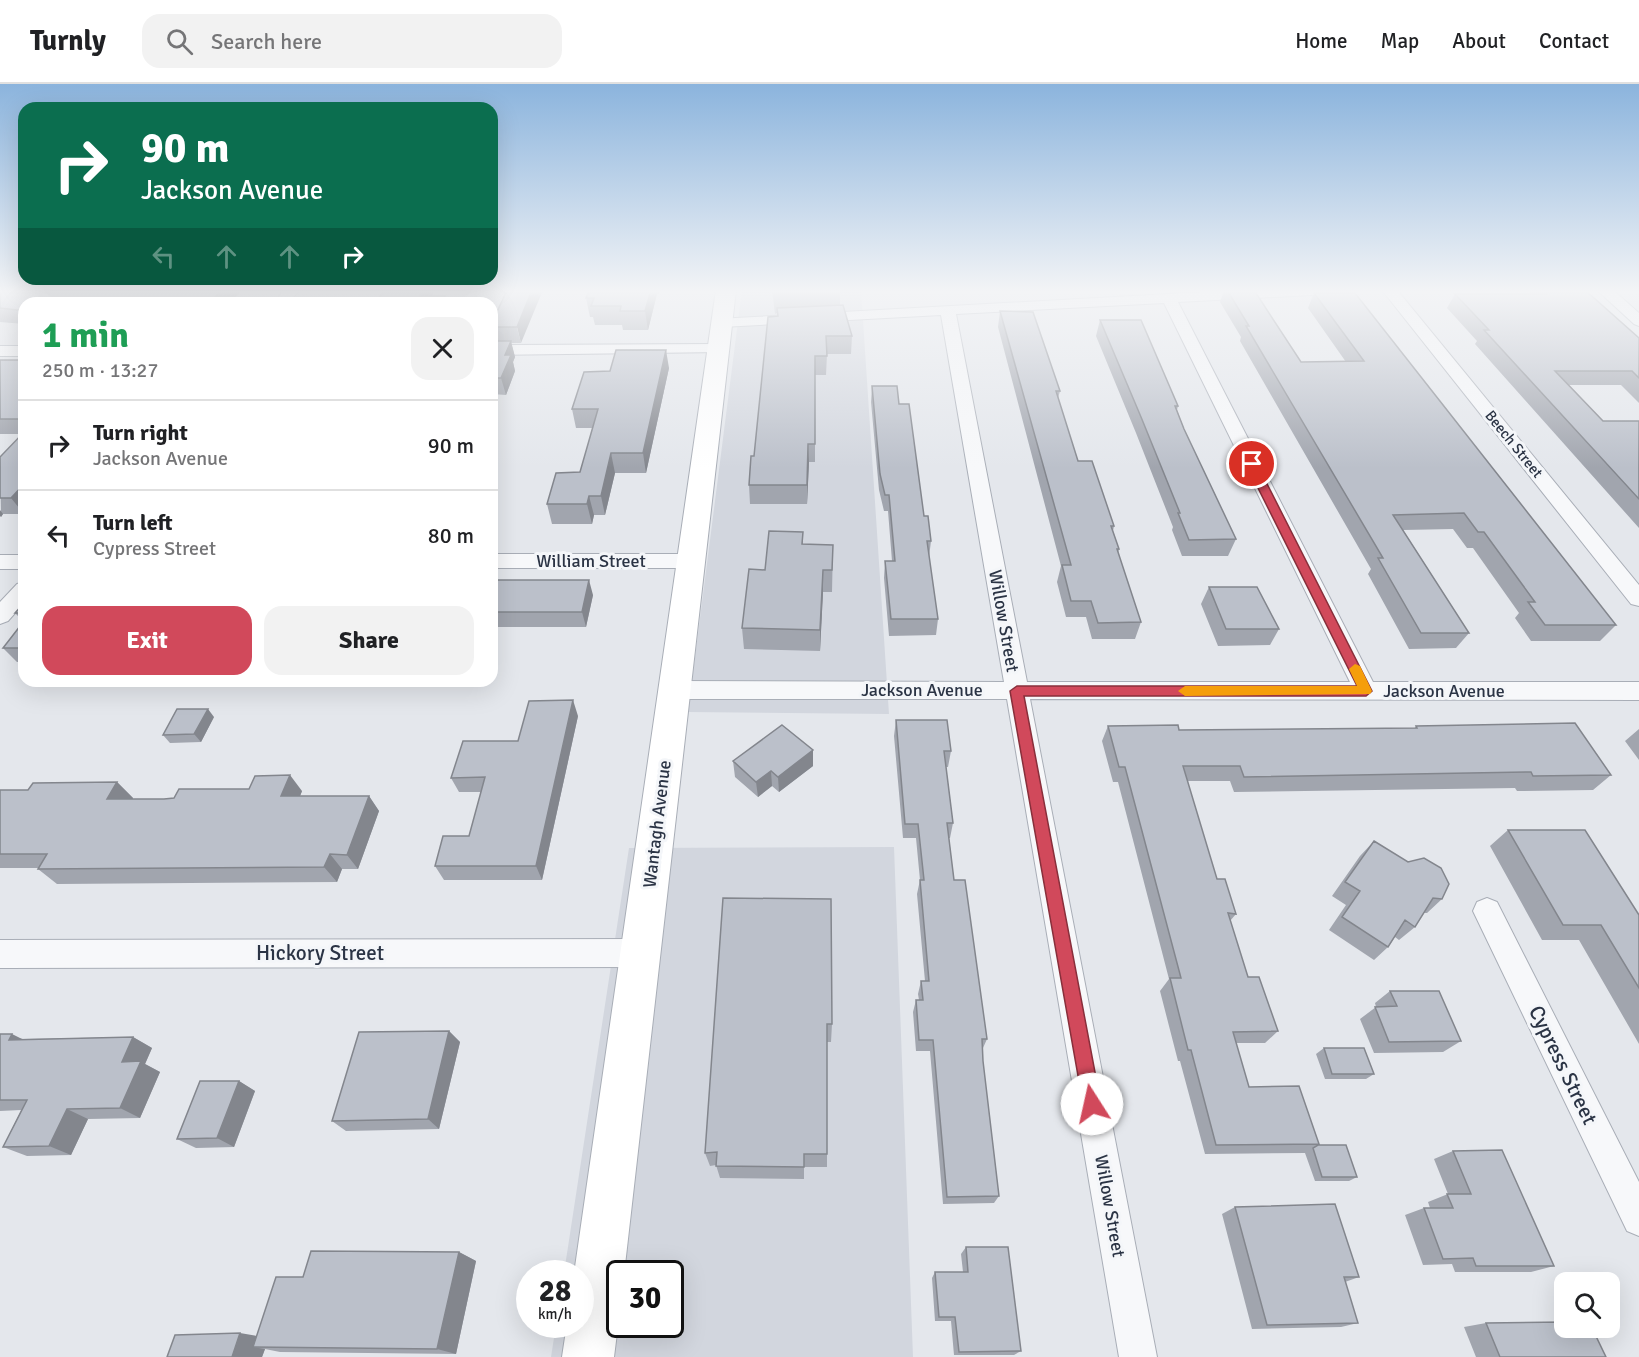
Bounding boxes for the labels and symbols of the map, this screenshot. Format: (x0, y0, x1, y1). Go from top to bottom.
street label: Beech Street (1481, 407, 1547, 481)
pin (1226, 438, 1277, 489)
street label: William Street (536, 550, 646, 572)
street label: Willow Street (984, 568, 1024, 674)
street label: Jackson Avenue (861, 679, 983, 701)
street label: Jackson Avenue (1383, 680, 1505, 702)
street label: Wantagh Avenue (638, 759, 676, 889)
street label: Hickory Street (256, 940, 384, 966)
street label: Cypress Street (1523, 1001, 1603, 1129)
position arrow (1060, 1072, 1124, 1136)
street label: Willow Street (1090, 1153, 1130, 1259)
speed limit sign: 30 (606, 1260, 684, 1338)

